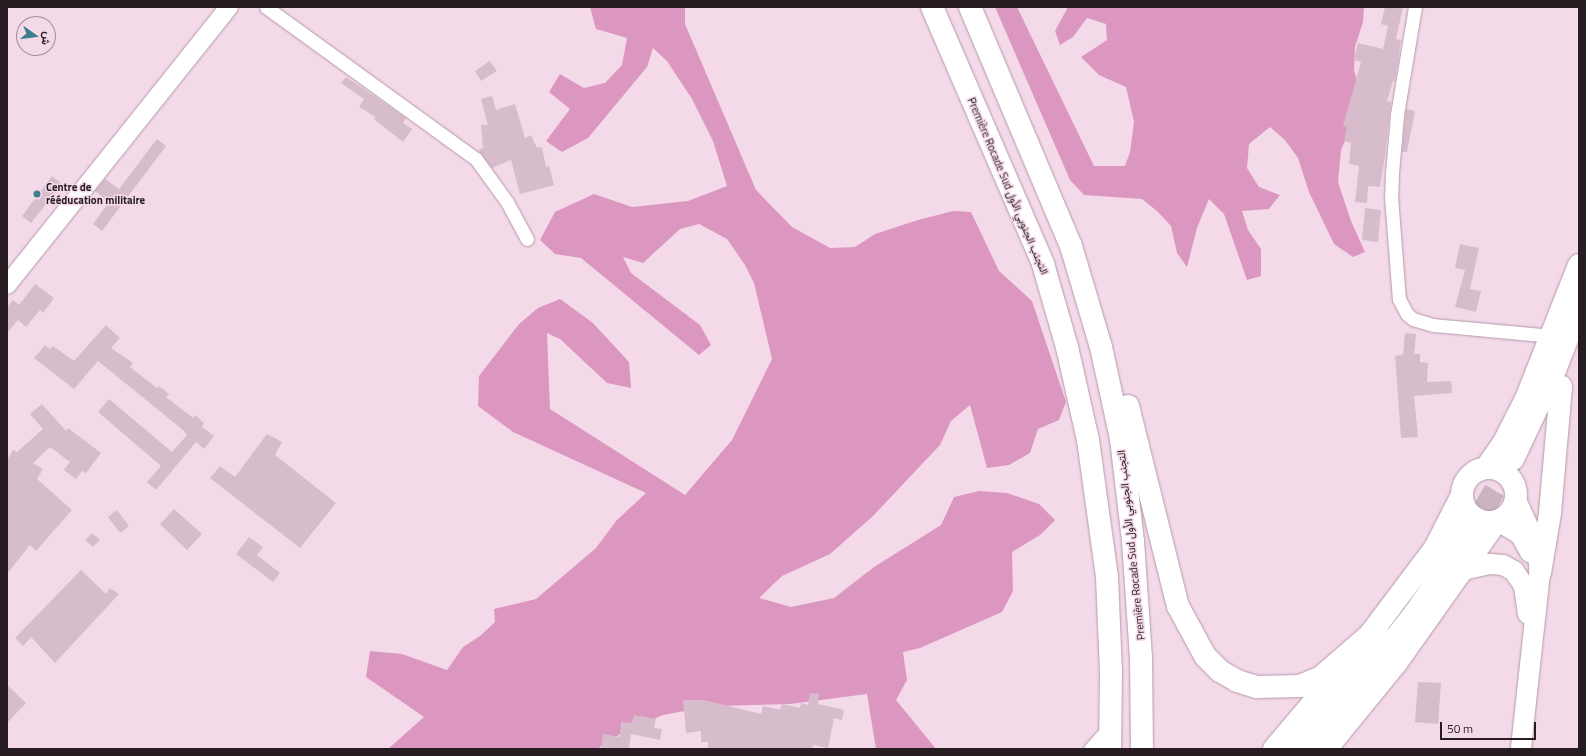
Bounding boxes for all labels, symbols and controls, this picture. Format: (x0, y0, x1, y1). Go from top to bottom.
north arrow (16, 16, 56, 56)
text: ش (37, 30, 56, 47)
street label: Première Rocade Sud التجنب الجنوبي الأول (965, 95, 1051, 277)
place label: Centre de rééducation militaire (46, 181, 145, 207)
marker: Centre de rééducation militaire (31, 188, 43, 200)
street label: Première Rocade Sud التجنب الجنوبي الأول (1114, 449, 1148, 641)
scale bar (1442, 714, 1538, 740)
text: 50 m (1447, 719, 1473, 738)

